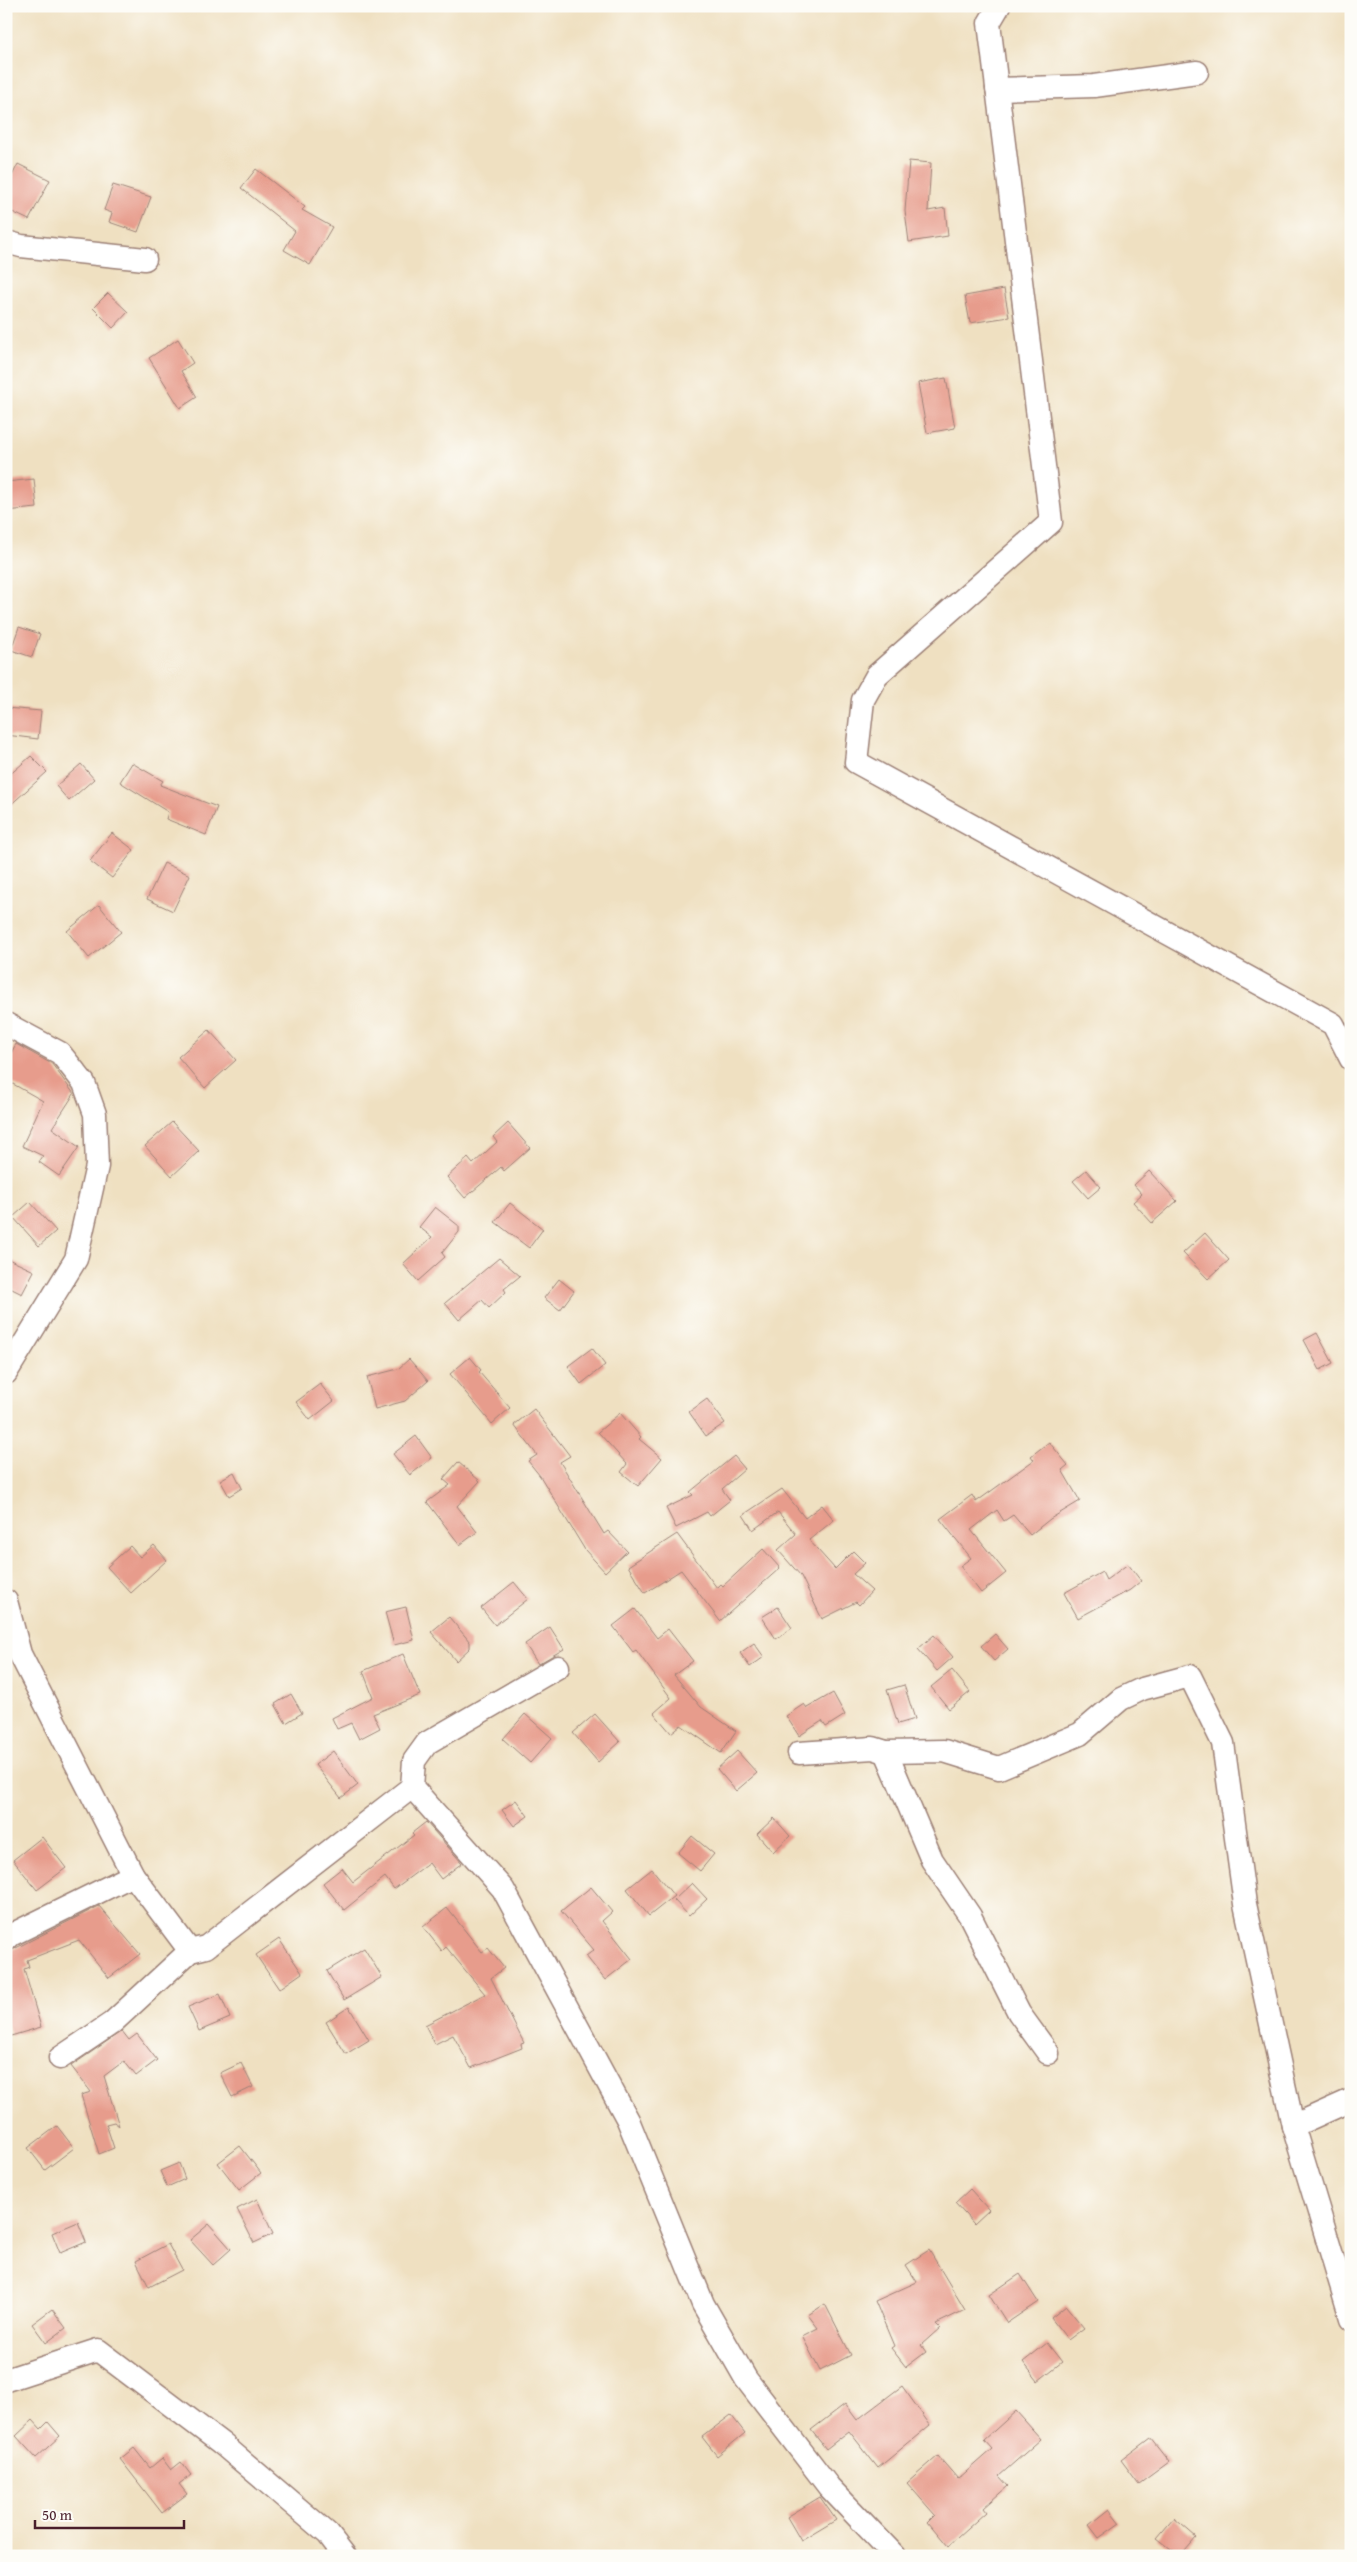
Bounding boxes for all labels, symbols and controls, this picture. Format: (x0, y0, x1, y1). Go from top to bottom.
scale bar (35, 2497, 184, 2529)
text: 50 m (42, 2504, 73, 2525)

